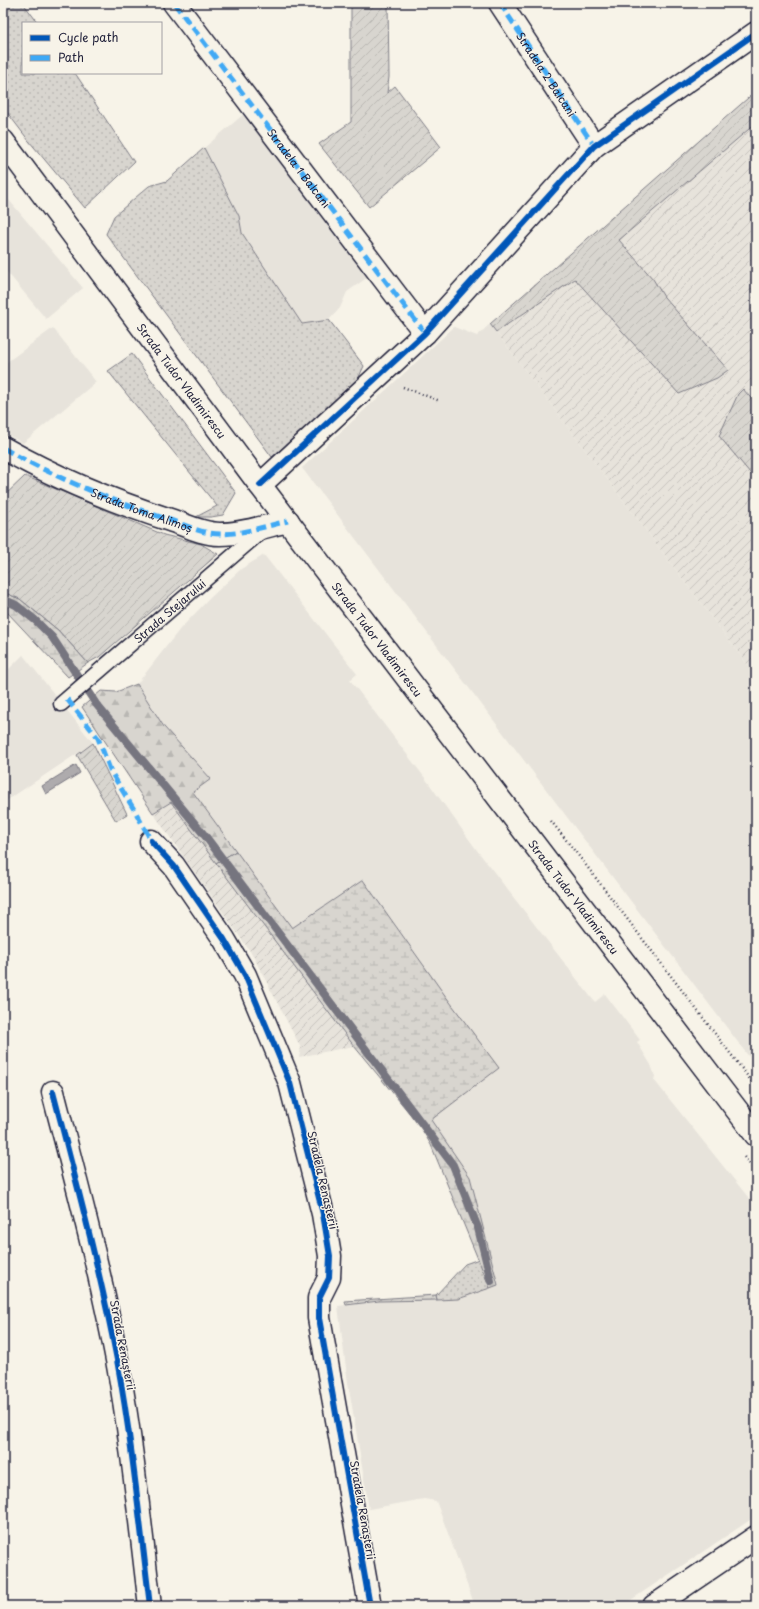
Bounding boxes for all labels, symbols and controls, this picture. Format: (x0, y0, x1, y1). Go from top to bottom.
legend (22, 22, 162, 74)
text: Cycle path (58, 28, 119, 46)
street label: Stradela 2 Balcani (512, 28, 581, 120)
text: Path (58, 48, 84, 66)
street label: Stradela 1 Balcani (263, 124, 335, 211)
street label: Strada Tudor Vladimirescu (133, 319, 231, 442)
street label: Strada Toma Alimoș (88, 483, 195, 536)
street label: Strada Stejarului (129, 575, 209, 647)
street label: Strada Tudor Vladimirescu (328, 578, 427, 700)
street label: Strada Tudor Vladimirescu (525, 836, 623, 957)
street label: Stradela Renașterii (303, 1129, 343, 1231)
street label: Strada Renașterii (106, 1298, 140, 1392)
street label: Stradela Renașterii (346, 1459, 380, 1561)

